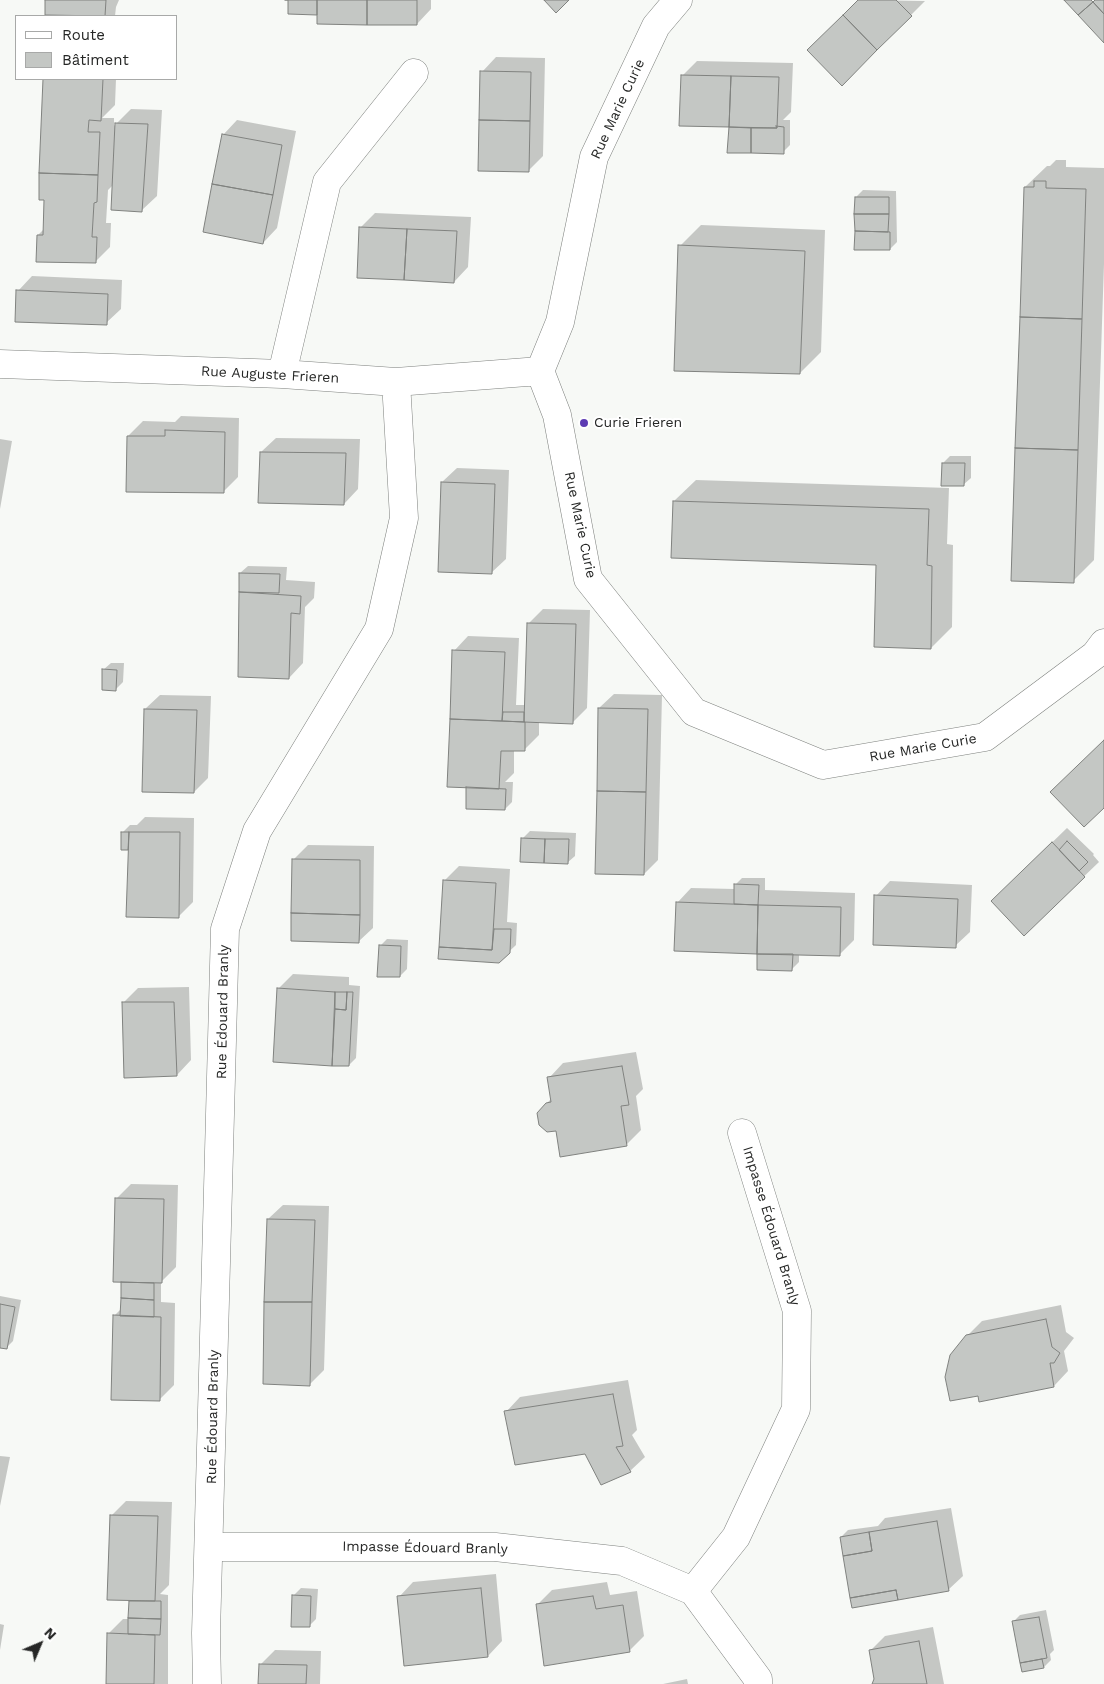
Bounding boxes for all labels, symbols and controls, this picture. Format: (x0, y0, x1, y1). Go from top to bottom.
legend (15, 15, 178, 80)
text: Route (62, 26, 105, 44)
text: Bâtiment (62, 51, 129, 69)
street label: Rue Marie Curie (587, 56, 649, 162)
street label: Rue Auguste Frieren (201, 363, 339, 387)
place label: Curie Frieren (594, 415, 682, 431)
marker: Curie Frieren (578, 417, 590, 429)
street label: Rue Marie Curie (561, 470, 599, 580)
street label: Rue Marie Curie (868, 730, 978, 766)
street label: Rue Édouard Branly (213, 945, 233, 1079)
street label: Impasse Édouard Branly (739, 1144, 803, 1308)
street label: Rue Édouard Branly (203, 1350, 223, 1484)
street label: Impasse Édouard Branly (342, 1538, 508, 1558)
north arrow (15, 1619, 65, 1669)
text: N (41, 1624, 60, 1643)

